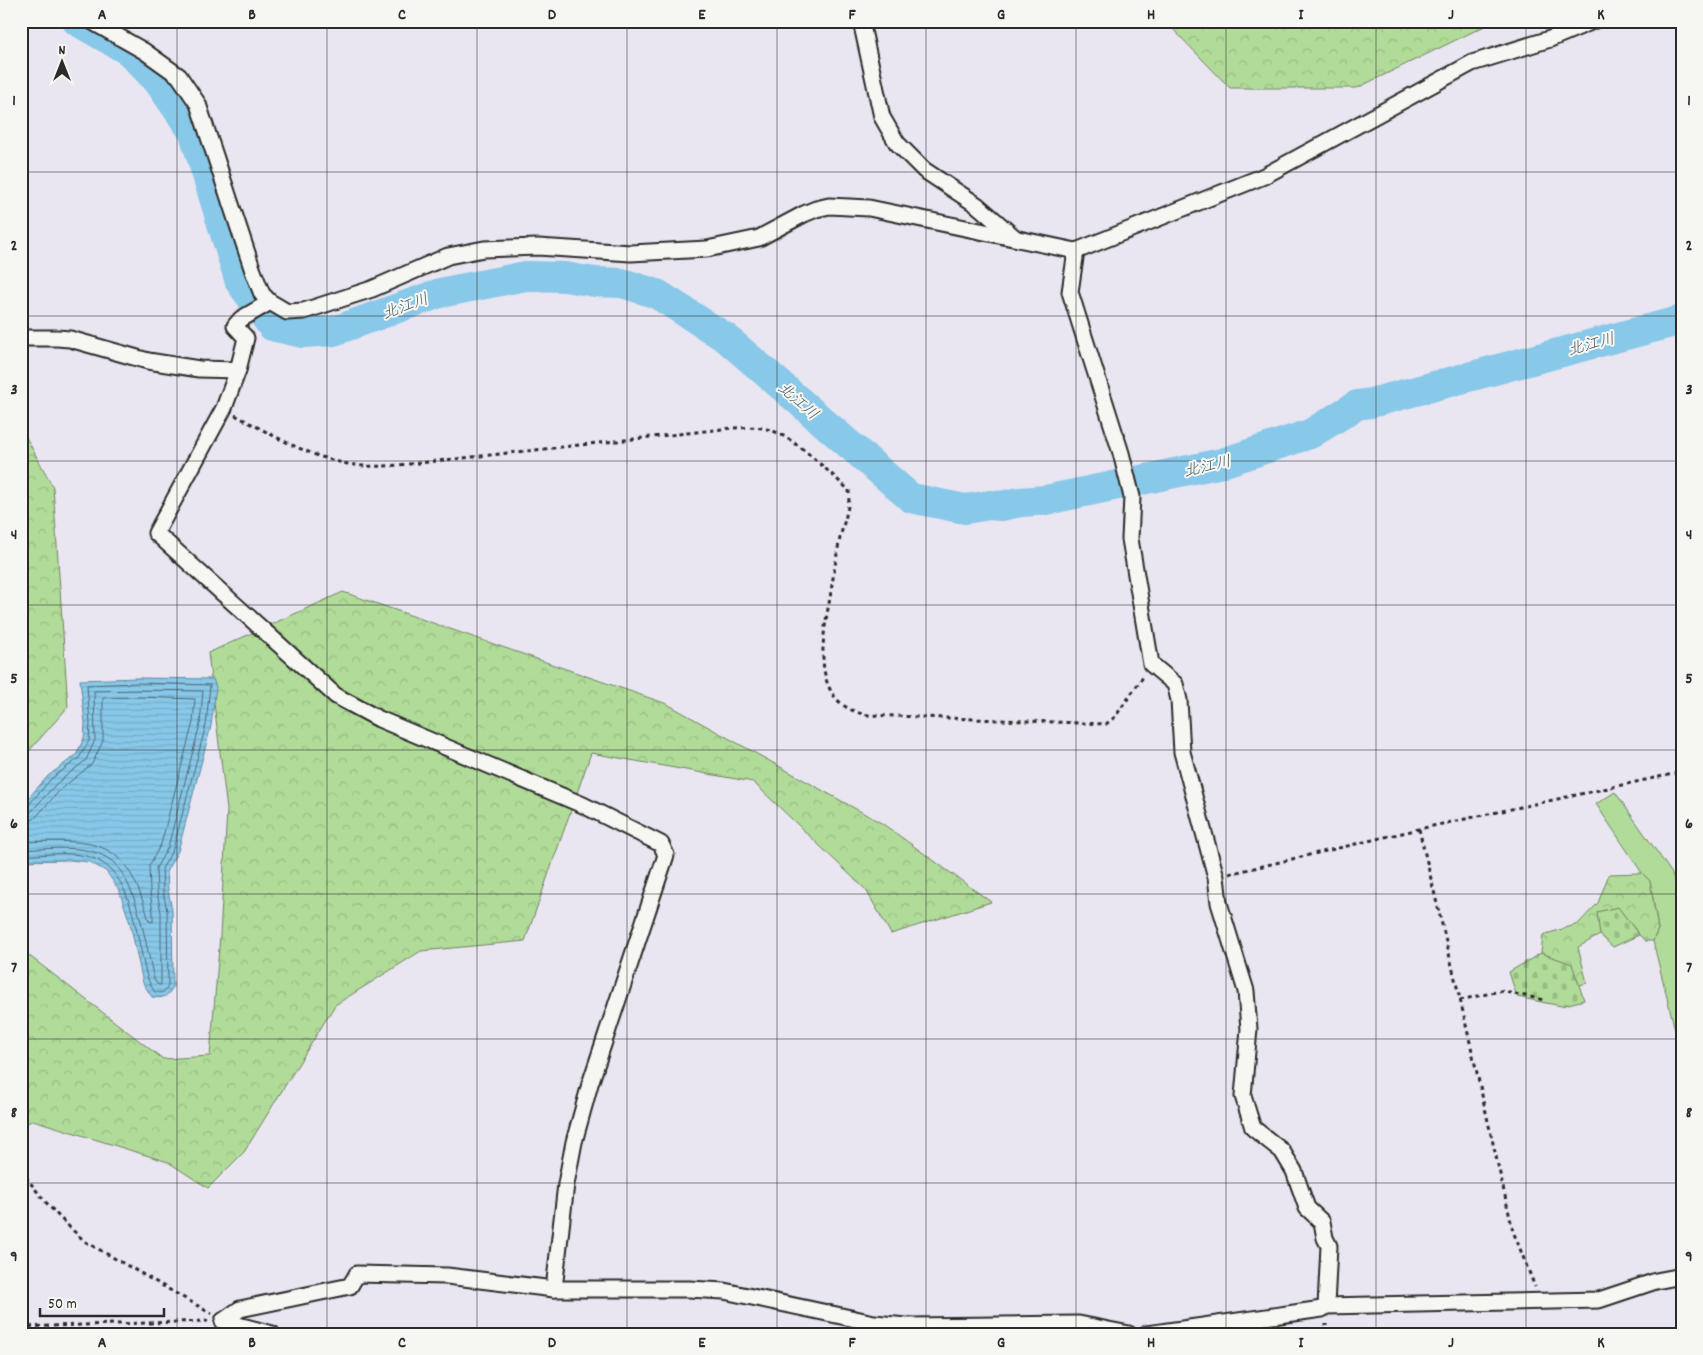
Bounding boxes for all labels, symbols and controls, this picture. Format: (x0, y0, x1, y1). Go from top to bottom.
text: A (98, 4, 107, 27)
text: B (248, 4, 256, 27)
text: C (398, 4, 406, 27)
text: D (548, 4, 557, 27)
text: E (698, 4, 706, 27)
text: F (848, 4, 856, 27)
text: G (997, 4, 1005, 27)
text: H (1147, 4, 1155, 27)
text: I (1299, 4, 1305, 27)
text: J (1448, 4, 1454, 27)
text: K (1597, 4, 1605, 27)
north arrow (38, 38, 88, 88)
text: N (59, 41, 66, 61)
text: 1 (12, 90, 16, 113)
text: 1 (1687, 90, 1691, 113)
text: 2 (11, 235, 18, 258)
text: 2 (1686, 235, 1693, 258)
water label: 北江川 (379, 288, 432, 326)
water label: 北江川 (1565, 328, 1618, 363)
water label: 北江川 (772, 377, 823, 426)
text: 3 (10, 379, 18, 402)
text: 3 (1685, 379, 1693, 402)
water label: 北江川 (1182, 451, 1234, 484)
text: 4 (11, 524, 17, 547)
text: 4 (1686, 524, 1692, 547)
text: 5 (10, 668, 18, 691)
text: 5 (1685, 668, 1693, 691)
text: 6 (10, 813, 18, 836)
text: 6 (1685, 813, 1693, 836)
text: 7 (11, 957, 17, 980)
text: 7 (1686, 957, 1692, 980)
text: 8 (11, 1102, 18, 1125)
text: 8 (1686, 1102, 1693, 1125)
text: 9 (10, 1246, 18, 1269)
text: 9 (1685, 1246, 1693, 1269)
scale bar (40, 1285, 164, 1317)
text: 50 m (48, 1294, 77, 1316)
text: A (98, 1332, 107, 1355)
text: B (248, 1332, 256, 1355)
text: C (398, 1332, 406, 1355)
text: D (548, 1332, 557, 1355)
text: E (698, 1332, 706, 1355)
text: F (848, 1332, 856, 1355)
text: G (997, 1332, 1005, 1355)
text: H (1147, 1332, 1155, 1355)
text: I (1299, 1332, 1305, 1355)
text: J (1448, 1332, 1454, 1355)
text: K (1597, 1332, 1605, 1355)

